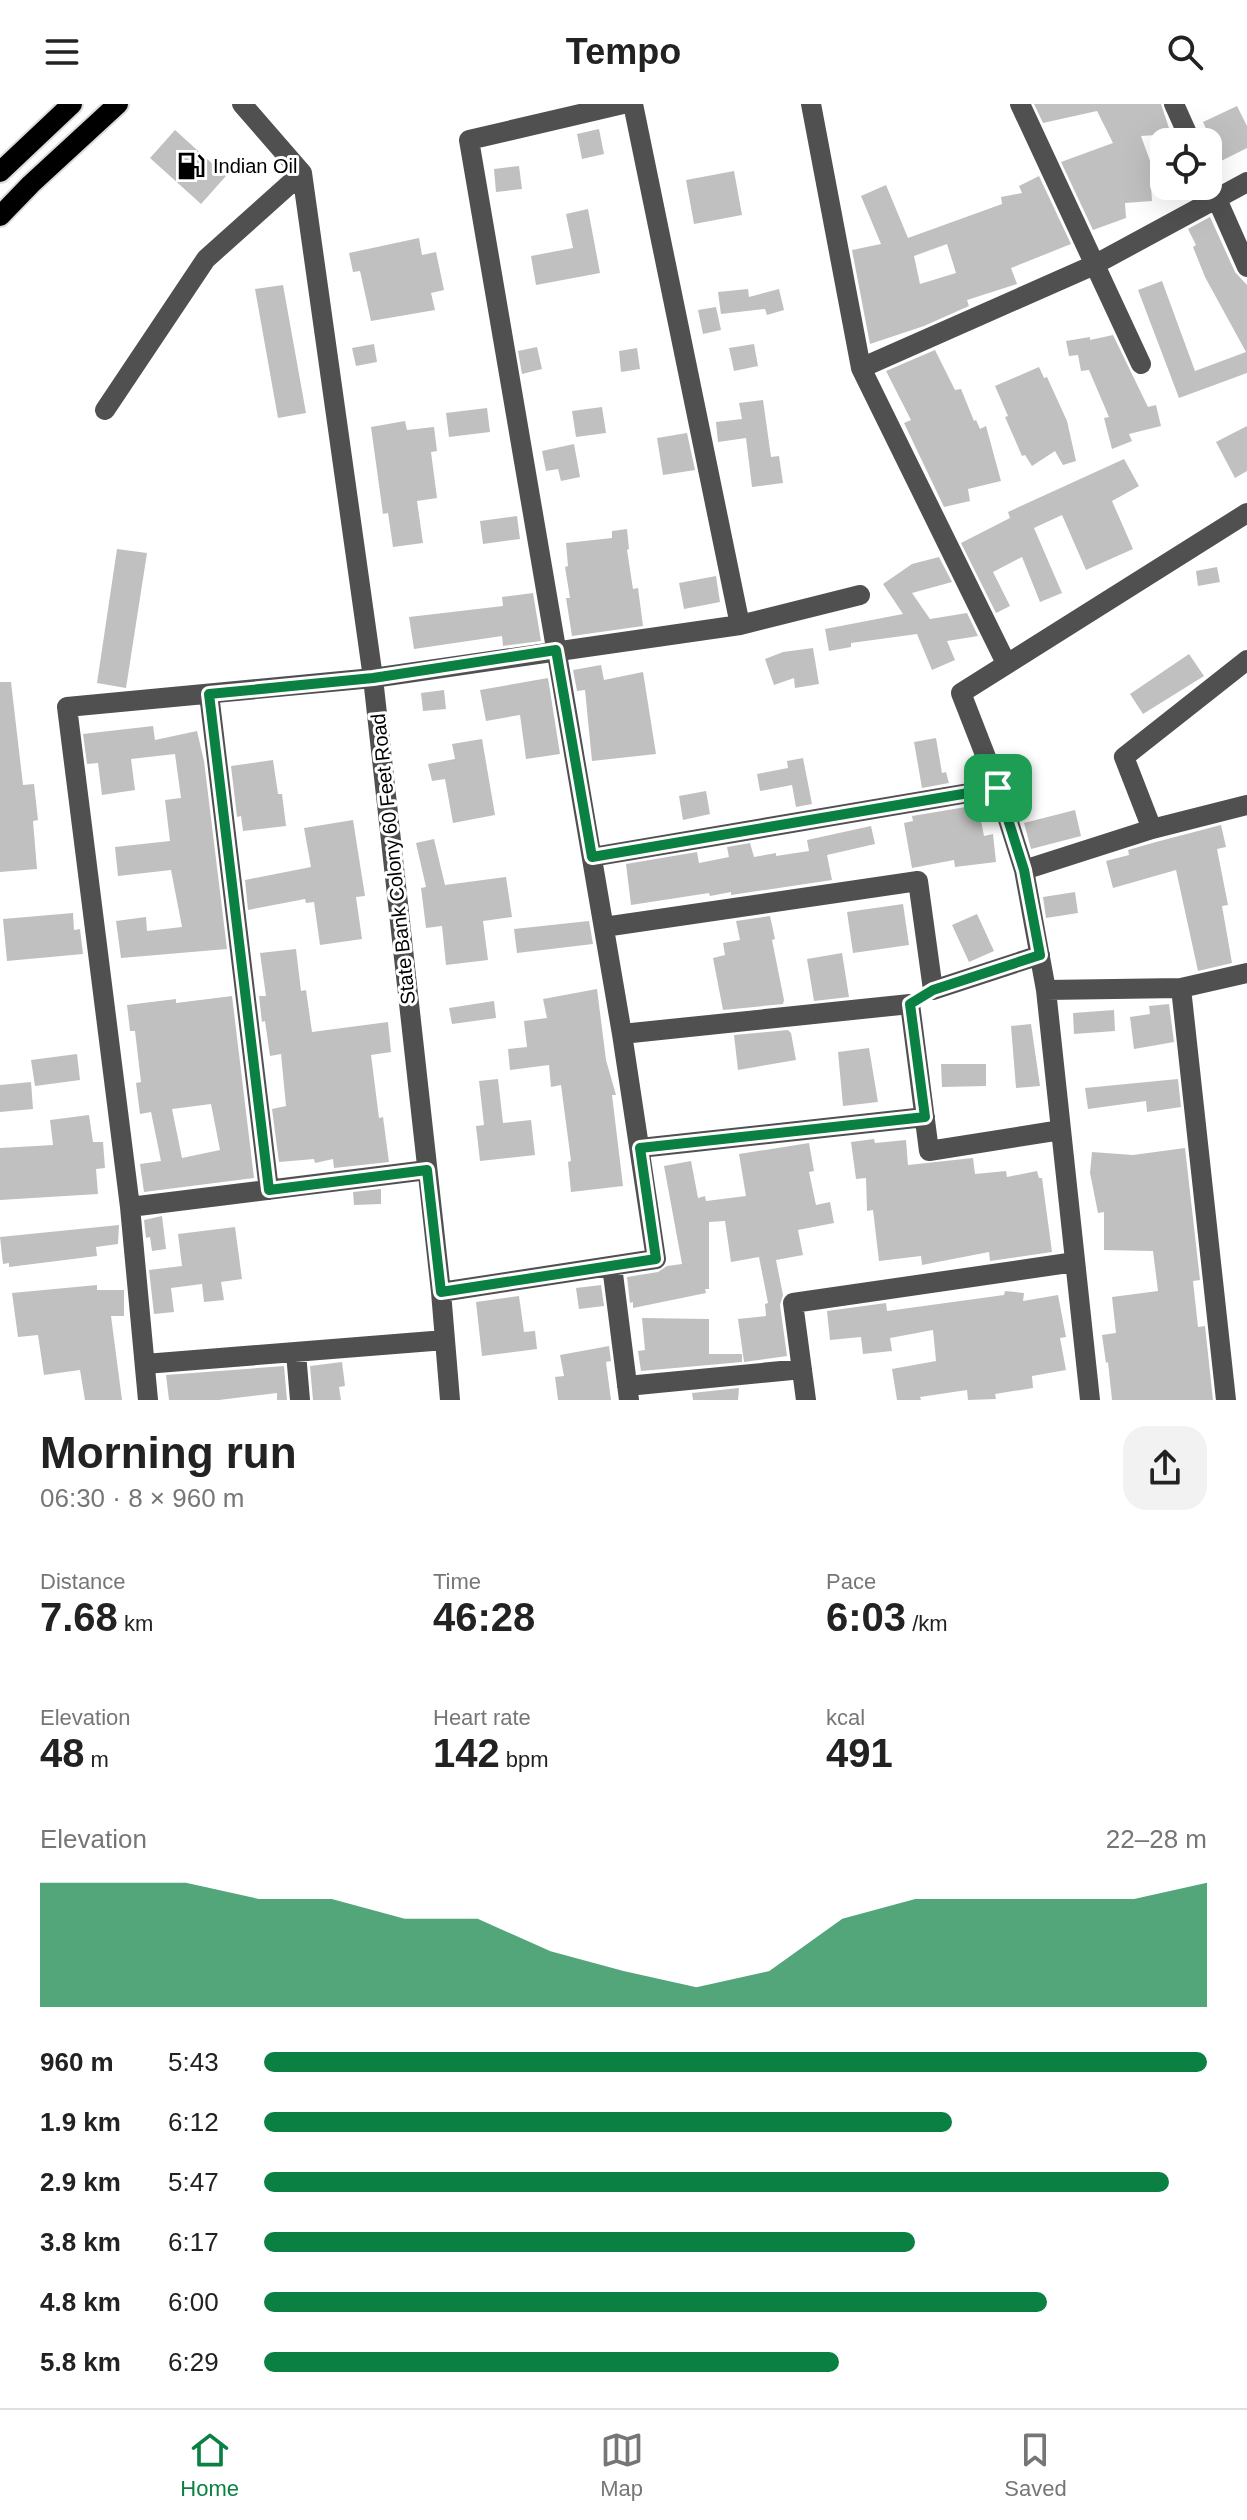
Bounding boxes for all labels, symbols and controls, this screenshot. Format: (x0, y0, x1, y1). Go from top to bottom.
icon: menu (40, 30, 84, 74)
icon: search (1163, 30, 1207, 74)
text: Tempo (566, 31, 681, 72)
map controls (1150, 128, 1222, 200)
button: locate (1150, 128, 1222, 200)
fuel station icon: Indian Oil (176, 151, 206, 181)
place label: Indian Oil (213, 155, 298, 177)
street label: State Bank Colony 60 Feet Road (367, 712, 419, 1006)
pin (964, 754, 1032, 822)
icon: arrive (976, 766, 1020, 810)
button: share (1123, 1426, 1207, 1510)
text: Morning run (40, 1428, 297, 1477)
text: 06:30 · 8 × 960 m (40, 1483, 245, 1513)
text: Distance (40, 1569, 126, 1594)
text: Time (433, 1569, 481, 1594)
text: Pace (826, 1569, 876, 1594)
text: 7.68 (40, 1595, 118, 1639)
text: 46:28 (433, 1595, 535, 1639)
text: 6:03 (826, 1595, 906, 1639)
text: km (118, 1611, 153, 1636)
text: /km (906, 1611, 948, 1636)
text: Elevation (40, 1705, 131, 1730)
text: Heart rate (433, 1705, 531, 1730)
text: kcal (826, 1705, 865, 1730)
text: 48 (40, 1731, 85, 1775)
text: 142 (433, 1731, 500, 1775)
text: 491 (826, 1731, 893, 1775)
text: m (85, 1747, 109, 1772)
text: bpm (500, 1747, 549, 1772)
text: Elevation (40, 1824, 147, 1854)
text: 22–28 m (1106, 1824, 1207, 1854)
text: 960 m (40, 2047, 114, 2077)
text: 5:43 (168, 2047, 219, 2077)
text: 1.9 km (40, 2107, 121, 2137)
text: 6:12 (168, 2107, 219, 2137)
text: 2.9 km (40, 2167, 121, 2197)
text: 5:47 (168, 2167, 219, 2197)
text: 3.8 km (40, 2227, 121, 2257)
text: 6:17 (168, 2227, 219, 2257)
text: 4.8 km (40, 2287, 121, 2317)
text: 6:00 (168, 2287, 219, 2317)
text: 5.8 km (40, 2347, 121, 2377)
text: 6:29 (168, 2347, 219, 2377)
tab: Home (180, 2428, 239, 2502)
tab: Map (600, 2428, 644, 2502)
tab: Saved (1004, 2428, 1067, 2502)

